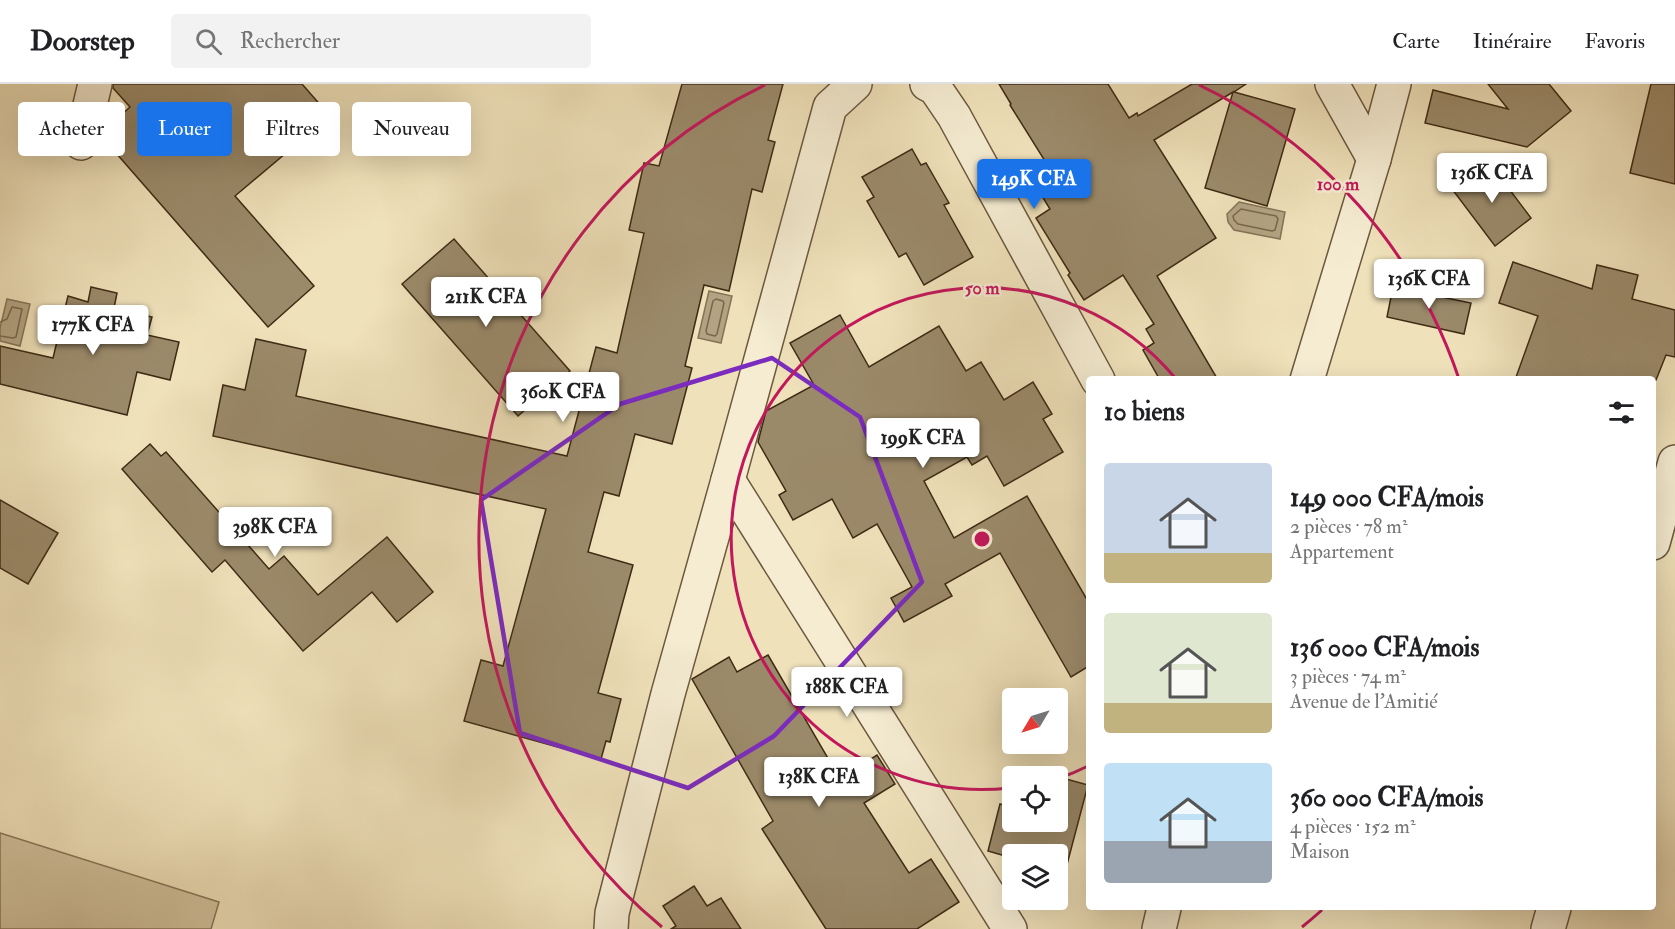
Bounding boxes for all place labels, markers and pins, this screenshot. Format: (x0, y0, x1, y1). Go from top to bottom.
pin: 136K CFA (1430, 153, 1554, 204)
pin: 149K CFA (972, 159, 1096, 210)
pin: 136K CFA (1367, 259, 1491, 310)
pin: 211K CFA (424, 277, 548, 328)
pin: 177K CFA (31, 305, 155, 356)
pin: 360K CFA (501, 372, 625, 423)
pin: 199K CFA (861, 418, 985, 469)
pin: 398K CFA (213, 507, 337, 558)
centre of rings (972, 529, 992, 549)
pin: 188K CFA (785, 667, 909, 718)
pin: 138K CFA (757, 757, 881, 808)

